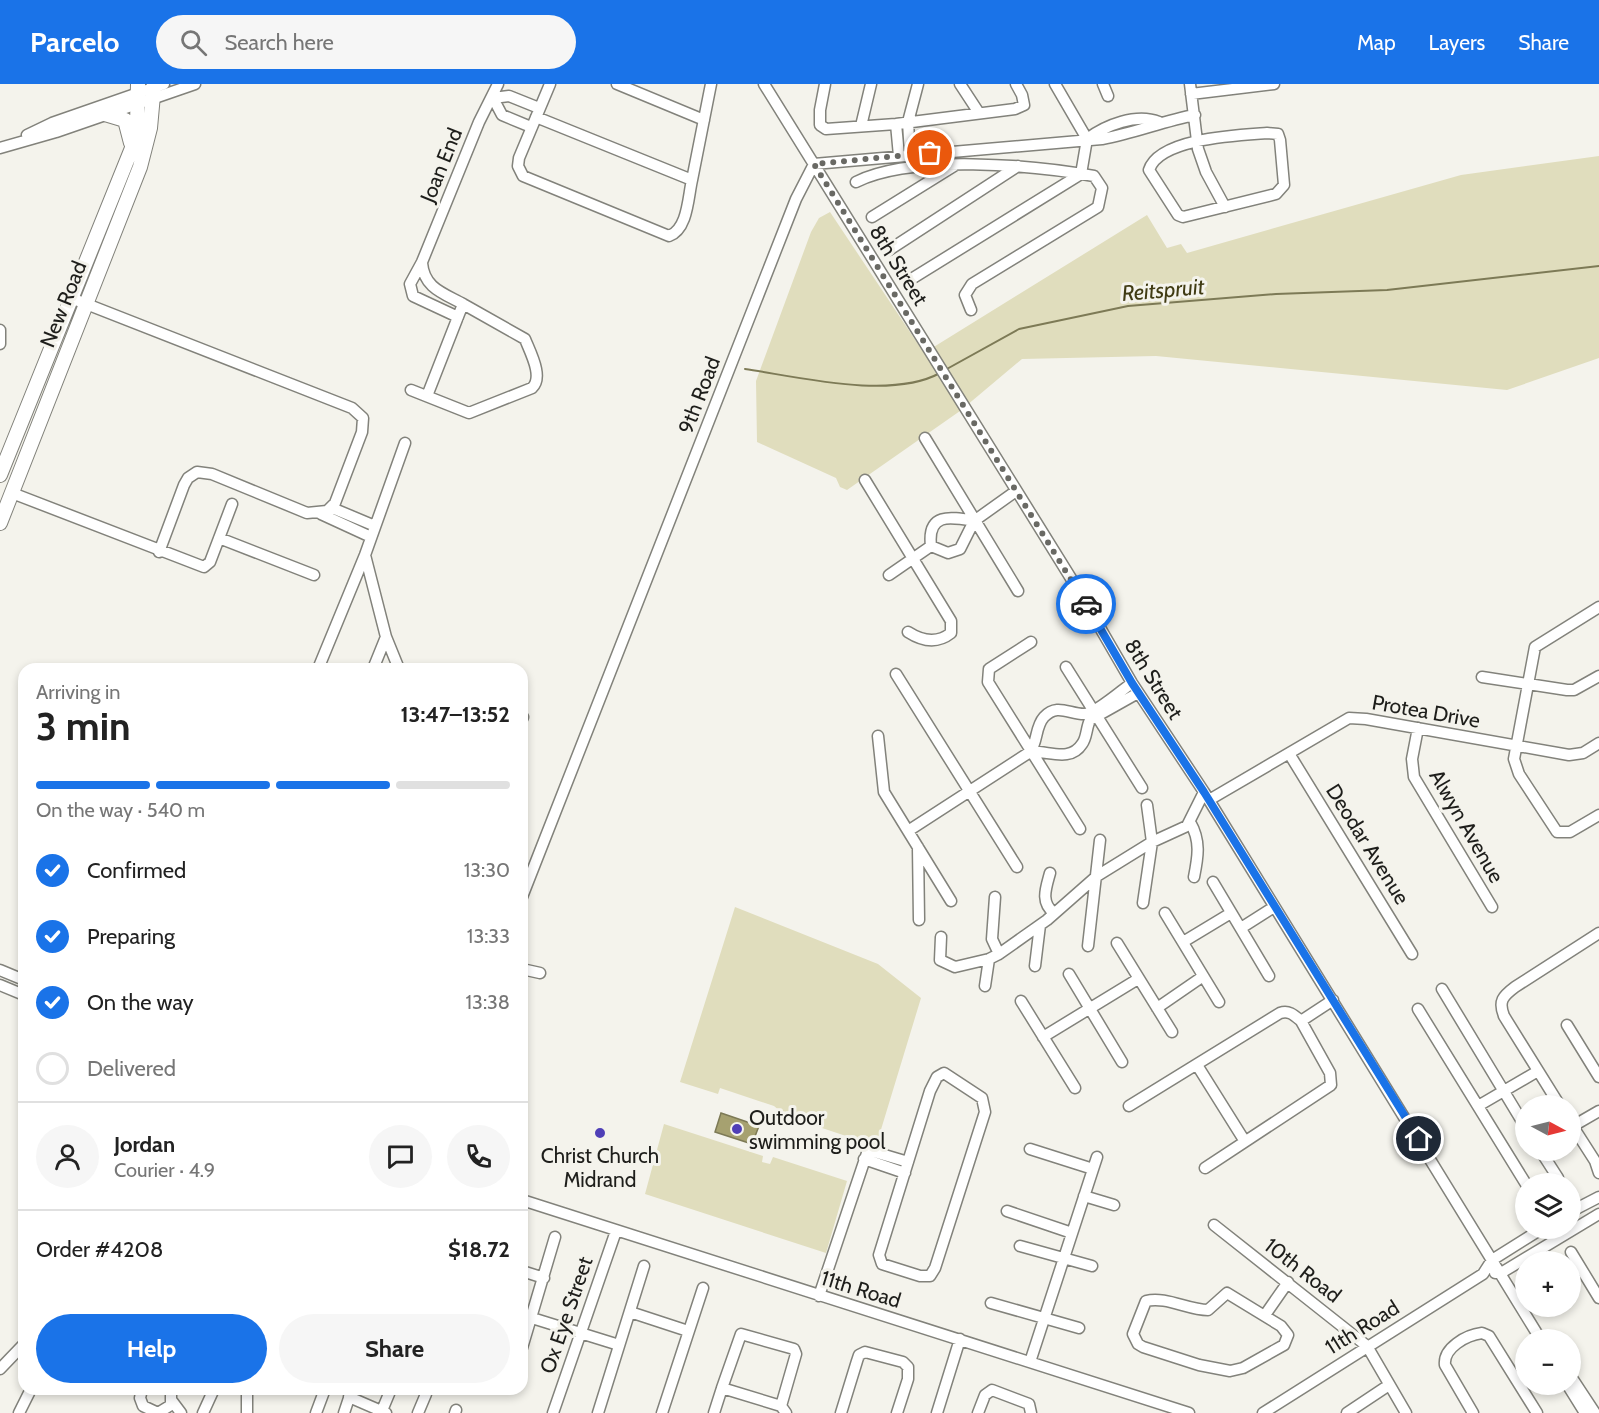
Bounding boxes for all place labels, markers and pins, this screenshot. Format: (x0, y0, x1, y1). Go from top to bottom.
pin (904, 127, 955, 178)
place label: Outdoor swimming pool (749, 1105, 885, 1154)
pin (1393, 1113, 1444, 1164)
marker: Outdoor swimming pool (730, 1122, 744, 1136)
marker: Christ Church Midrand (593, 1126, 607, 1140)
place label: Christ Church Midrand (541, 1143, 659, 1192)

